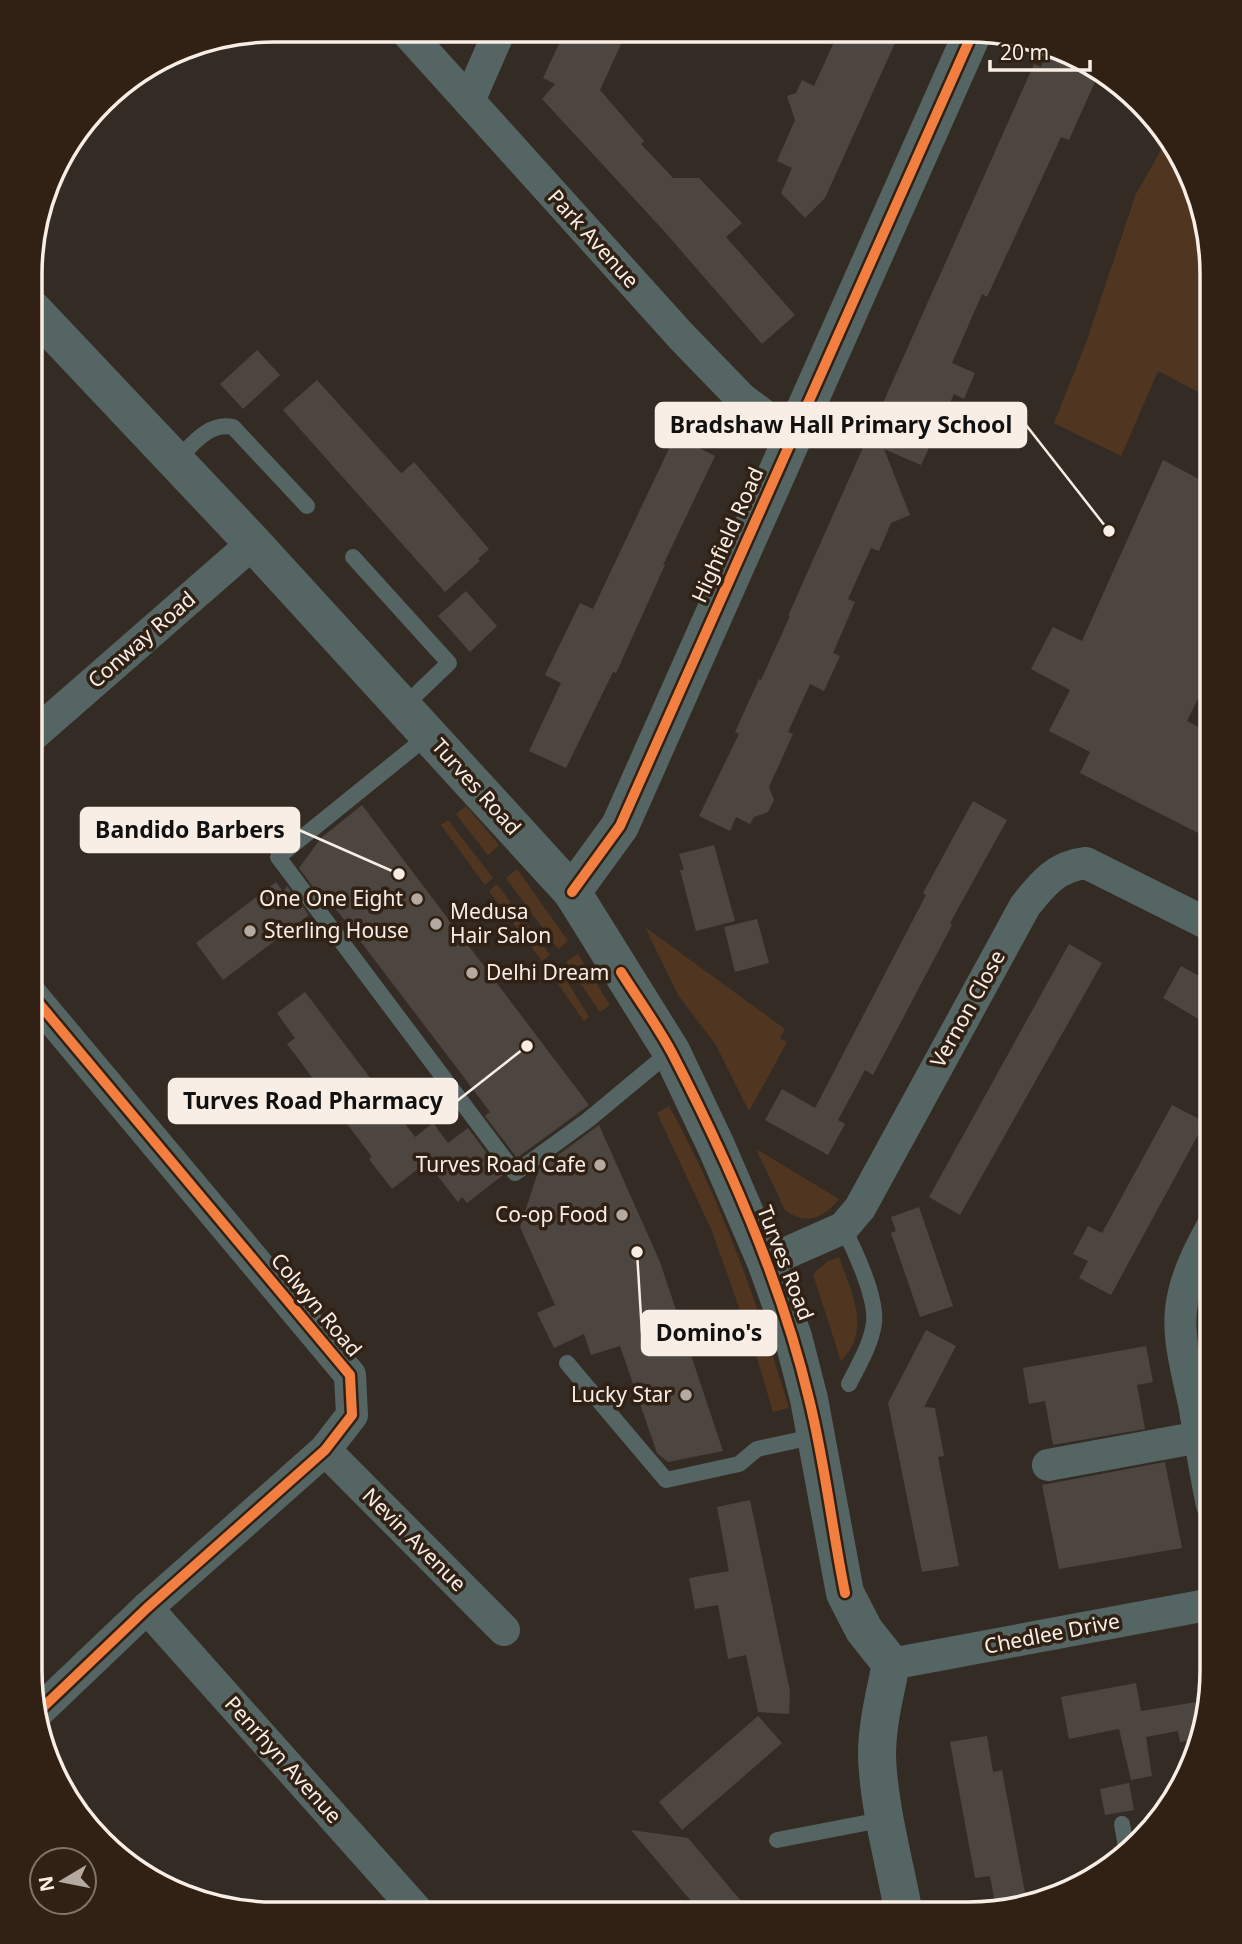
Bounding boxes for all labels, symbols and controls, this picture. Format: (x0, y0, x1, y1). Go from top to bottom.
scale bar (990, 28, 1090, 72)
text: 20 m (1000, 38, 1049, 66)
street label: Park Avenue (542, 183, 645, 294)
callout: Bradshaw Hall Primary School (656, 403, 1026, 447)
text: Bradshaw Hall Primary School (670, 408, 1012, 440)
street label: Highfield Road (685, 462, 769, 607)
street label: Conway Road (82, 585, 201, 694)
street label: Turves Road (426, 732, 528, 841)
callout: Bandido Barbers (81, 808, 299, 852)
text: Bandido Barbers (95, 813, 285, 845)
place label: One One Eight (259, 884, 403, 912)
marker: One One Eight (409, 891, 425, 907)
place label: Medusa Hair Salon (450, 897, 551, 949)
place label: Sterling House (264, 916, 409, 944)
marker: Medusa Hair Salon (428, 916, 444, 932)
marker: Sterling House (242, 923, 258, 939)
street label: Vernon Close (923, 945, 1011, 1072)
place label: Delhi Dream (486, 958, 609, 986)
marker: Delhi Dream (464, 965, 480, 981)
callout: Turves Road Pharmacy (169, 1079, 457, 1123)
text: Turves Road Pharmacy (183, 1084, 444, 1116)
place label: Turves Road Cafe (416, 1150, 586, 1178)
marker: Turves Road Cafe (592, 1157, 608, 1173)
place label: Co-op Food (495, 1200, 608, 1228)
street label: Turves Road (751, 1201, 821, 1324)
marker: Co-op Food (614, 1207, 630, 1223)
street label: Colwyn Road (265, 1247, 368, 1362)
callout: Domino's (642, 1311, 776, 1355)
text: Domino's (656, 1316, 762, 1348)
place label: Lucky Star (571, 1380, 672, 1408)
marker: Lucky Star (678, 1387, 694, 1403)
street label: Nevin Avenue (357, 1481, 473, 1597)
street label: Chedlee Drive (982, 1606, 1122, 1660)
street label: Penrhyn Avenue (219, 1690, 348, 1829)
north arrow (28, 1846, 98, 1916)
text: N (32, 1874, 60, 1894)

